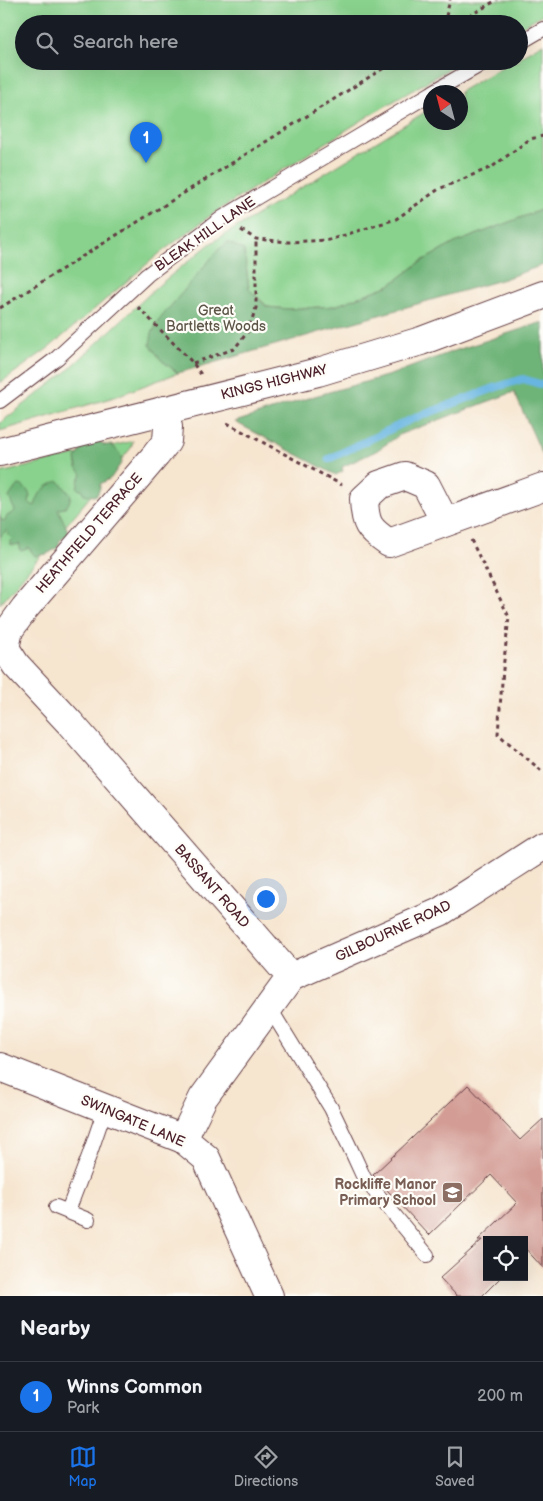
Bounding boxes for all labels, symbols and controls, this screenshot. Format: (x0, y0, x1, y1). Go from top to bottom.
search box (15, 15, 528, 70)
icon: search (33, 29, 61, 57)
text: Search here (73, 31, 178, 54)
north arrow (423, 85, 468, 130)
pin: 1 (130, 122, 162, 163)
street label: BLEAK HILL LANE (151, 193, 259, 275)
park label: Great Bartletts Woods (166, 302, 266, 335)
street label: KINGS HIGHWAY (219, 360, 330, 403)
street label: HEATHFIELD TERRACE (32, 469, 146, 597)
street label: BASSANT ROAD (171, 841, 253, 931)
your location (253, 886, 279, 912)
street label: GILBOURNE ROAD (332, 897, 454, 965)
street label: SWINGATE LANE (78, 1091, 188, 1151)
place label: Rockliffe Manor Primary School (335, 1176, 436, 1209)
school or university icon: Rockliffe Manor Primary School (440, 1180, 464, 1204)
map controls (483, 1236, 528, 1281)
button: locate (483, 1236, 528, 1281)
text: Nearby (20, 1316, 90, 1341)
text: Winns Common (67, 1376, 202, 1399)
text: 1 (33, 1387, 39, 1406)
text: 200 m (477, 1387, 523, 1406)
text: Park (67, 1399, 99, 1418)
tab: Map (69, 1443, 97, 1490)
tab: Directions (234, 1443, 298, 1490)
tab: Saved (435, 1443, 474, 1490)

